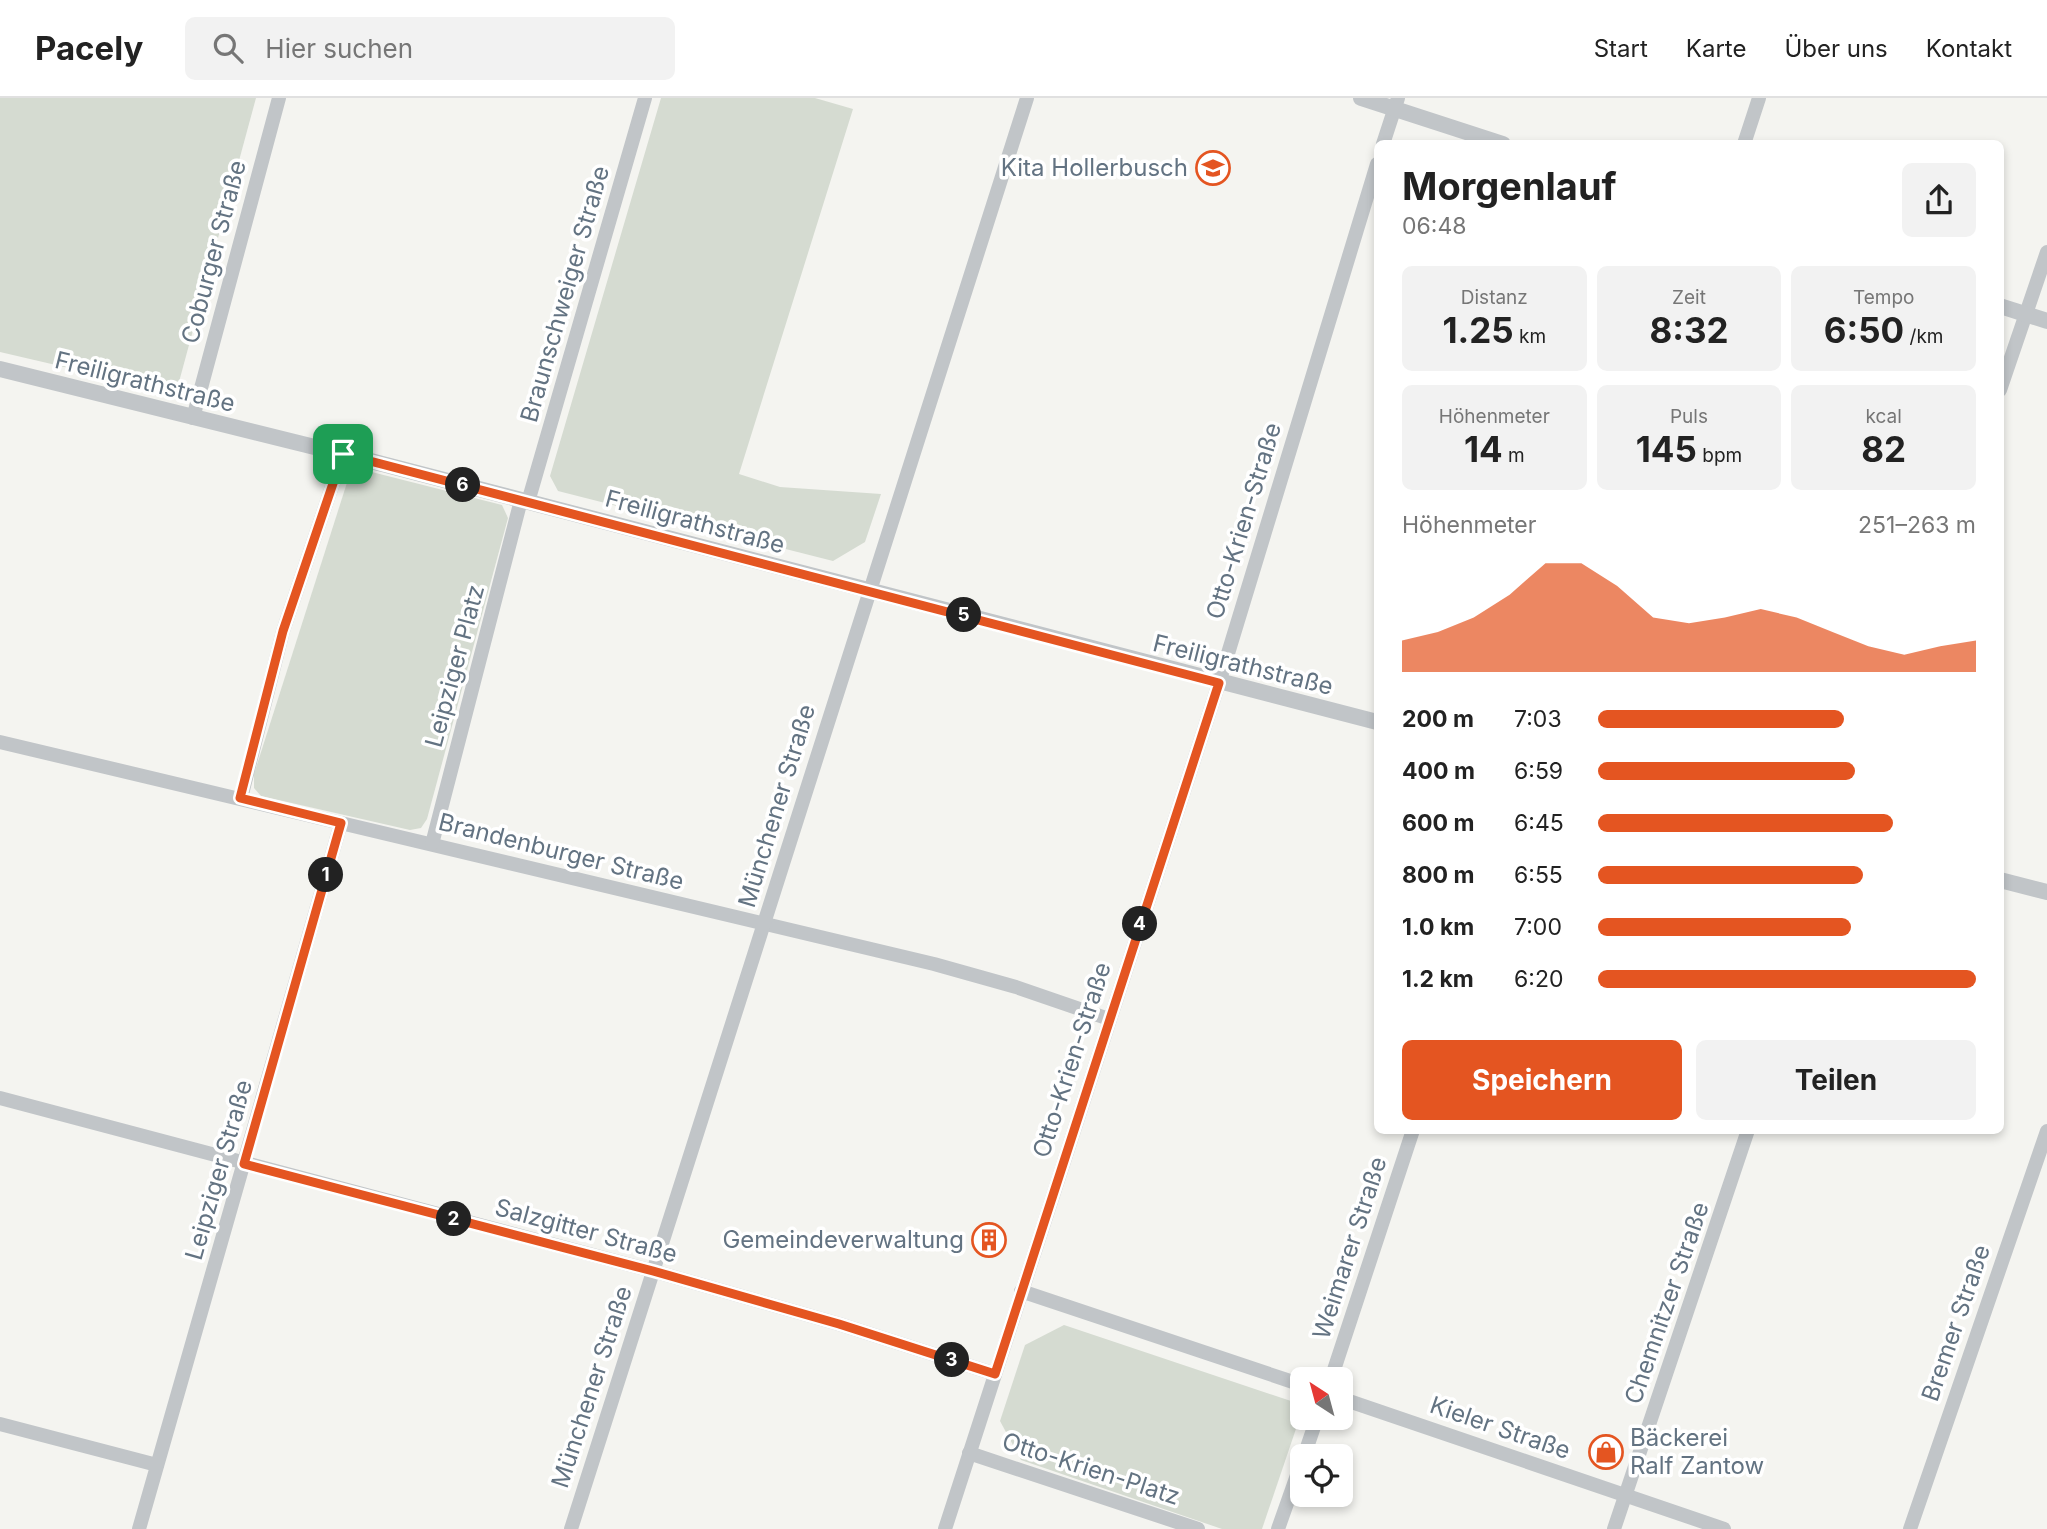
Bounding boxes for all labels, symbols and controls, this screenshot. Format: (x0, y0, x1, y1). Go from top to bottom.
search box (185, 17, 675, 80)
text: Pacely (35, 28, 143, 68)
icon: search (209, 29, 247, 67)
text: Hier suchen (265, 33, 413, 64)
text: Start (1594, 34, 1648, 63)
text: Karte (1686, 34, 1746, 63)
text: Über uns (1784, 34, 1888, 63)
text: Kontakt (1926, 34, 2012, 63)
school or university icon: Kita Hollerbusch (1194, 149, 1232, 187)
place label: Kita Hollerbusch (1001, 153, 1188, 182)
street label: Coburger Straße (175, 157, 252, 347)
street label: Braunschweiger Straße (514, 162, 615, 425)
text: Morgenlauf (1402, 163, 1617, 209)
button: share (1902, 163, 1976, 237)
text: 06:48 (1402, 212, 1467, 240)
text: Distanz (1461, 286, 1528, 309)
text: Zeit (1672, 286, 1706, 309)
text: Tempo (1853, 286, 1914, 309)
text: 1.25 (1443, 309, 1514, 351)
text: 8:32 (1649, 309, 1729, 351)
text: 6:50 (1824, 309, 1904, 351)
text: km (1514, 325, 1546, 348)
text: /km (1904, 325, 1943, 348)
street label: Freiligrathstraße (52, 345, 238, 418)
text: Höhenmeter (1439, 405, 1550, 428)
text: Puls (1670, 405, 1708, 428)
text: kcal (1866, 405, 1902, 428)
street label: Otto-Krien-Straße (1200, 419, 1287, 623)
pin (313, 424, 373, 484)
text: 14 (1464, 428, 1503, 470)
text: 145 (1636, 428, 1697, 470)
text: 82 (1861, 428, 1906, 470)
icon: arrive (324, 435, 362, 473)
text: m (1503, 444, 1525, 467)
text: bpm (1697, 444, 1742, 467)
pin: 6 (446, 468, 480, 502)
text: 6 (456, 473, 469, 496)
street label: Freiligrathstraße (602, 484, 788, 559)
text: Höhenmeter (1402, 511, 1536, 539)
text: 251–263 m (1858, 511, 1976, 539)
street label: Leipziger Platz (419, 581, 490, 750)
pin: 5 (946, 598, 982, 632)
text: 5 (957, 603, 970, 626)
street label: Freiligrathstraße (1150, 628, 1336, 701)
street label: Münchener Straße (732, 701, 821, 911)
text: 200 m (1402, 705, 1474, 733)
text: 7:03 (1514, 705, 1562, 733)
text: 400 m (1402, 757, 1475, 785)
text: 6:59 (1514, 757, 1563, 785)
street label: Brandenburger Straße (435, 807, 687, 896)
text: 600 m (1402, 809, 1474, 837)
text: 6:45 (1514, 809, 1564, 837)
pin: 1 (308, 858, 344, 892)
text: 800 m (1402, 861, 1474, 889)
text: 6:55 (1514, 861, 1563, 889)
text: 1 (321, 863, 330, 886)
pin: 4 (1122, 906, 1158, 942)
text: 4 (1133, 912, 1146, 935)
text: 1.0 km (1402, 913, 1474, 941)
text: 7:00 (1514, 913, 1562, 941)
street label: Otto-Krien-Straße (1026, 958, 1117, 1161)
text: 1.2 km (1402, 965, 1474, 993)
text: 6:20 (1514, 965, 1563, 993)
button: Speichern (1402, 1040, 1682, 1120)
button: Teilen (1696, 1040, 1976, 1120)
street label: Leipziger Straße (179, 1077, 258, 1263)
street label: Weimarer Straße (1306, 1153, 1393, 1343)
street label: Salzgitter Straße (492, 1192, 680, 1269)
street label: Chemnitzer Straße (1618, 1198, 1715, 1408)
pin: 2 (436, 1202, 472, 1236)
text: 2 (448, 1207, 459, 1230)
building icon: Gemeindeverwaltung (970, 1221, 1008, 1259)
place label: Gemeindeverwaltung (722, 1225, 964, 1254)
street label: Bremer Straße (1915, 1241, 1996, 1405)
street label: Münchener Straße (545, 1282, 638, 1491)
pin: 3 (934, 1342, 970, 1378)
text: 3 (945, 1348, 958, 1371)
north arrow (1290, 1367, 1353, 1430)
map controls (1290, 1367, 1353, 1507)
street label: Kieler Straße (1426, 1390, 1574, 1465)
place label: Bäckerei Ralf Zantow (1630, 1423, 1764, 1480)
street label: Otto-Krien-Platz (999, 1426, 1184, 1511)
shop icon: Bäckerei Ralf Zantow (1587, 1433, 1625, 1471)
button: locate (1290, 1444, 1353, 1507)

